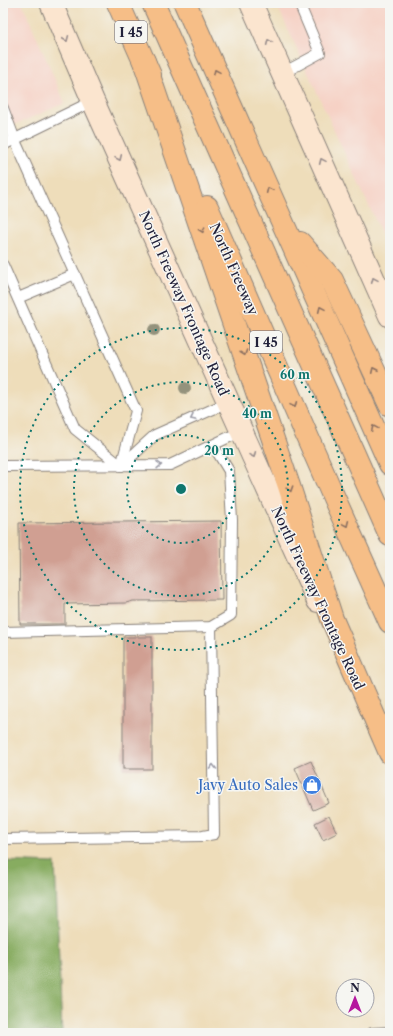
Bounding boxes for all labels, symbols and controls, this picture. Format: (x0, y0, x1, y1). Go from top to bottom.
road number: I 45 (115, 21, 147, 43)
one-way arrow (61, 34, 69, 42)
one-way arrow (266, 39, 274, 47)
one-way arrow (212, 68, 220, 75)
one-way arrow (114, 153, 122, 161)
one-way arrow (319, 158, 327, 165)
one-way arrow (266, 187, 274, 195)
street label: North Freeway Frontage Road (135, 208, 233, 399)
street label: North Freeway (206, 220, 263, 318)
one-way arrow (197, 227, 205, 234)
one-way arrow (371, 277, 379, 284)
one-way arrow (318, 306, 326, 313)
road number: I 45 (250, 331, 282, 353)
one-way arrow (239, 350, 248, 357)
text: 60 m (280, 367, 310, 382)
one-way arrow (370, 367, 378, 374)
one-way arrow (289, 401, 297, 408)
text: 40 m (242, 406, 272, 421)
one-way arrow (190, 413, 198, 421)
one-way arrow (371, 425, 379, 432)
text: 20 m (204, 443, 234, 458)
one-way arrow (248, 451, 256, 458)
one-way arrow (156, 461, 162, 469)
centre of rings (174, 482, 188, 496)
one-way arrow (285, 486, 294, 493)
street label: North Freeway Frontage Road (267, 503, 369, 693)
one-way arrow (341, 519, 349, 527)
one-way arrow (209, 764, 217, 770)
shop icon: Javy Auto Sales (301, 774, 323, 796)
place label: Javy Auto Sales (196, 776, 298, 794)
north arrow (335, 978, 375, 1018)
text: N (350, 981, 360, 995)

